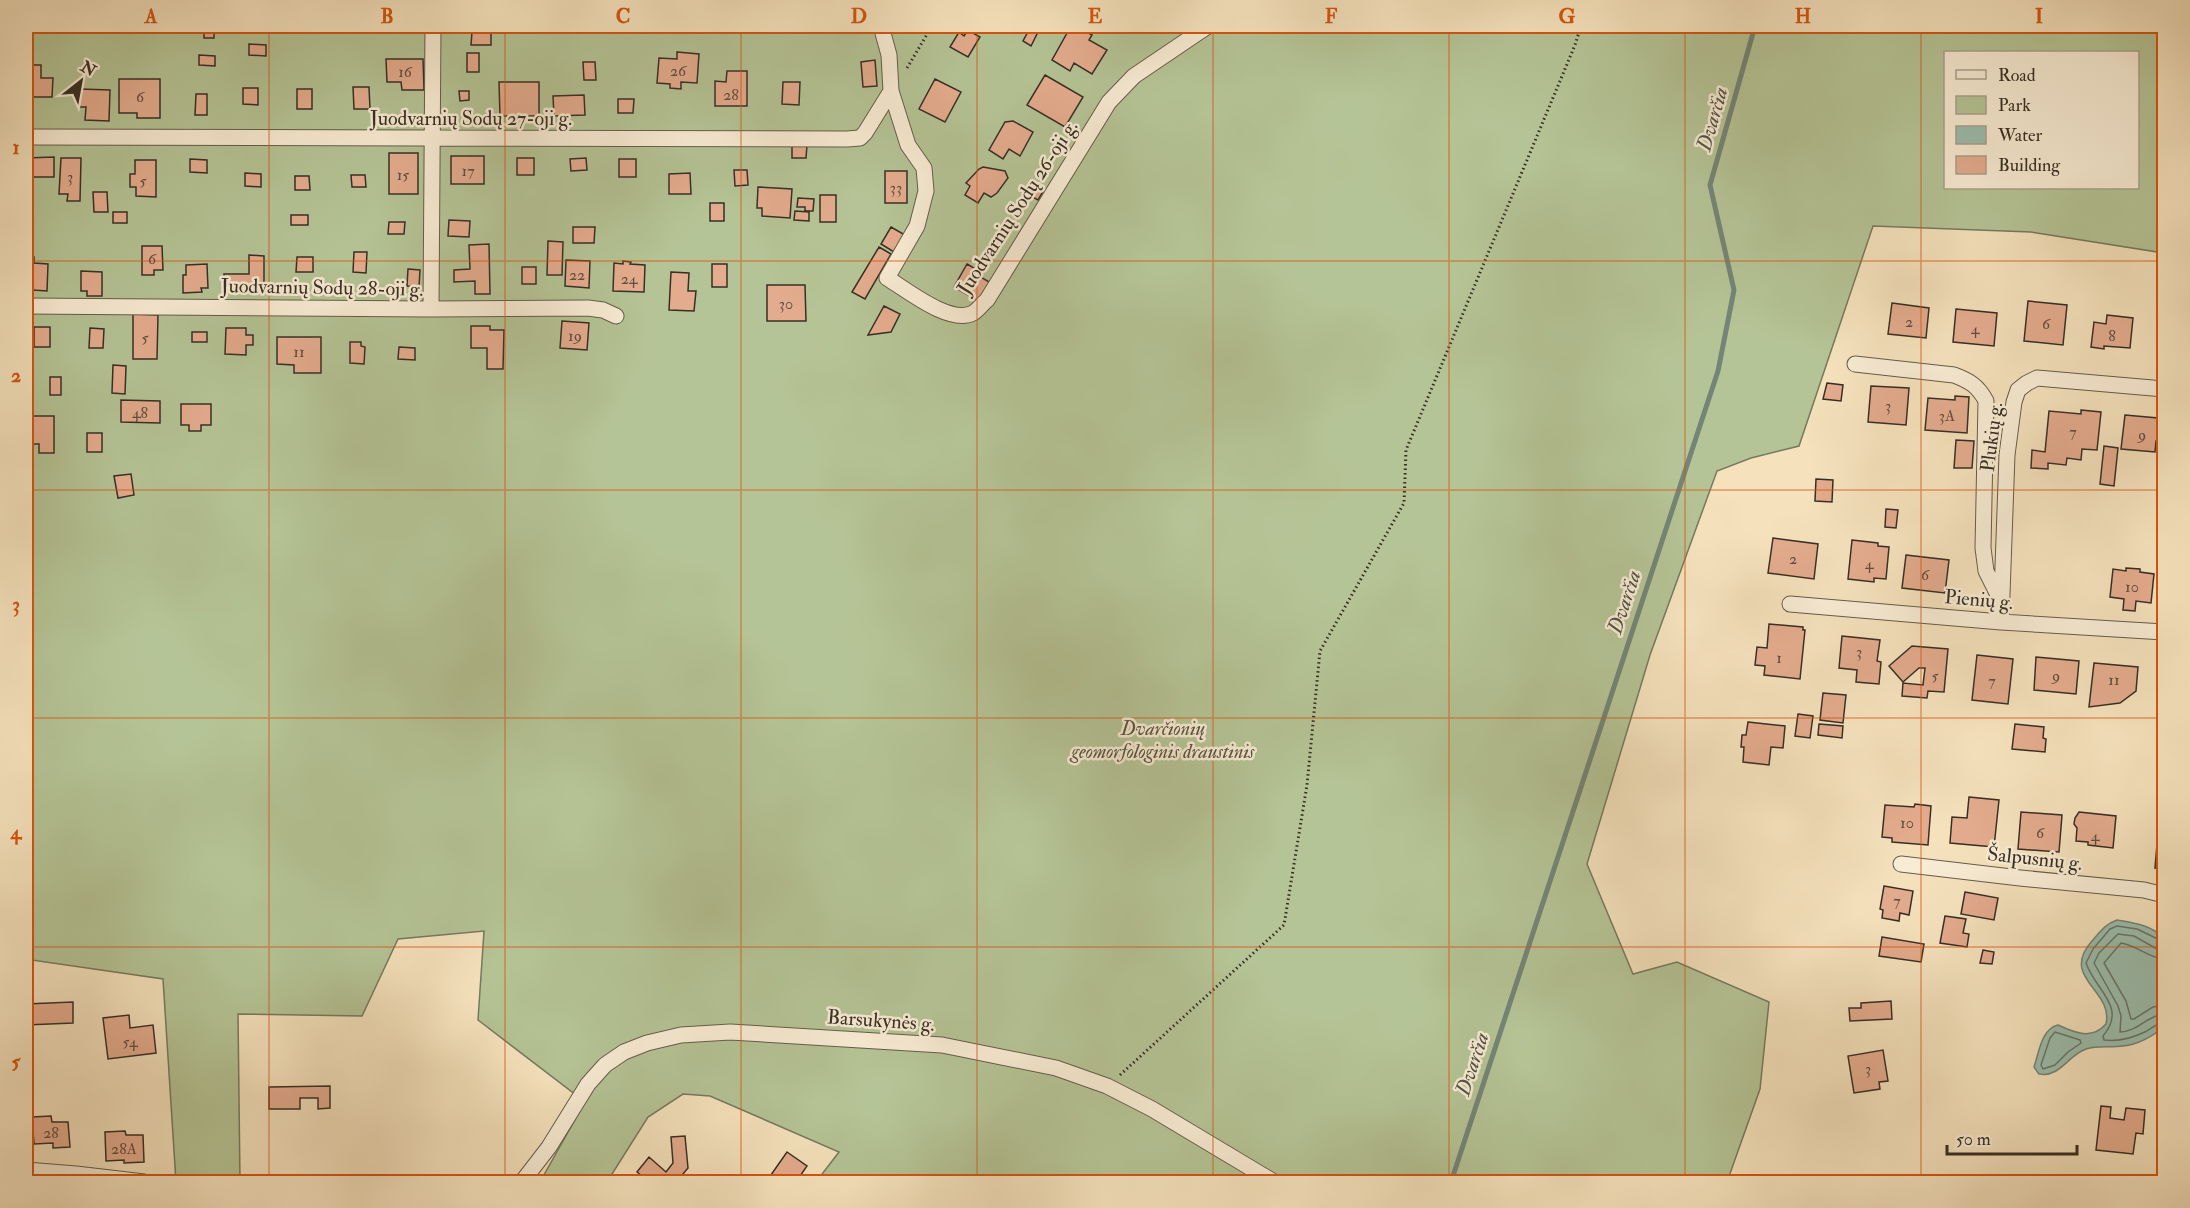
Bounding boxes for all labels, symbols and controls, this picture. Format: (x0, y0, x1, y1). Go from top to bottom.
text: A (144, 4, 158, 29)
text: B (380, 4, 394, 29)
text: C (616, 4, 630, 29)
text: D (851, 4, 867, 29)
text: E (1088, 4, 1103, 29)
text: F (1325, 4, 1338, 29)
text: G (1559, 4, 1576, 29)
text: H (1795, 4, 1811, 29)
text: I (2035, 4, 2043, 29)
north arrow (51, 51, 111, 111)
legend (1944, 51, 2139, 189)
text: N (76, 56, 100, 82)
house number: 26 (670, 61, 687, 81)
house number: 16 (398, 62, 413, 82)
text: Road (1998, 64, 2036, 87)
water label: Dvarčia (1690, 84, 1735, 155)
house number: 28 (723, 85, 739, 105)
house number: 6 (136, 87, 145, 107)
text: Park (1998, 94, 2031, 117)
street label: Juodvarnių Sodų 27-oji g. (369, 106, 572, 131)
street label: Juodvarnių Sodų 26-oji g. (951, 115, 1083, 300)
text: Water (1997, 124, 2042, 147)
text: 1 (12, 135, 20, 160)
text: Building (1998, 154, 2061, 177)
house number: 17 (461, 161, 475, 181)
house number: 15 (397, 165, 409, 185)
house number: 3 (67, 167, 73, 187)
house number: 5 (139, 171, 147, 191)
house number: 33 (890, 178, 902, 198)
house number: 6 (148, 249, 157, 269)
house number: 22 (569, 265, 585, 285)
house number: 24 (621, 269, 639, 289)
street label: Juodvarnių Sodų 28-oji g. (220, 273, 423, 302)
house number: 30 (779, 294, 793, 314)
house number: 2 (1905, 312, 1913, 332)
house number: 6 (2042, 314, 2051, 334)
house number: 4 (1971, 319, 1981, 339)
house number: 19 (568, 326, 582, 346)
house number: 8 (2108, 326, 2116, 346)
house number: 5 (141, 328, 149, 348)
house number: 11 (293, 342, 305, 362)
text: 2 (11, 363, 21, 388)
house number: 3 (1885, 396, 1891, 416)
street label: Plukių g. (1975, 401, 2008, 473)
house number: 48 (132, 403, 149, 423)
house number: 3A (1939, 406, 1955, 426)
house number: 7 (2069, 422, 2077, 442)
house number: 9 (2137, 425, 2146, 445)
house number: 2 (1789, 549, 1797, 569)
house number: 4 (1865, 554, 1875, 574)
house number: 6 (1921, 565, 1930, 585)
water label: Dvarčia (1601, 567, 1647, 638)
house number: 10 (2125, 577, 2139, 597)
street label: Pienių g. (1944, 584, 2014, 615)
text: 3 (12, 592, 20, 617)
house number: 3 (1856, 642, 1862, 662)
house number: 1 (1776, 648, 1782, 668)
house number: 5 (1931, 666, 1939, 686)
house number: 9 (2051, 666, 2060, 686)
house number: 11 (2108, 670, 2120, 690)
house number: 7 (1988, 671, 1996, 691)
park label: Dvarčionių geomorfologinis draustinis (1069, 716, 1255, 764)
house number: 10 (1900, 813, 1914, 833)
text: 4 (10, 820, 23, 845)
house number: 6 (2036, 823, 2045, 843)
house number: 4 (2091, 826, 2101, 846)
street label: Šalpusnių g. (1986, 840, 2084, 877)
house number: 7 (1893, 891, 1901, 911)
street label: Barsukynės g. (826, 1004, 936, 1037)
water label: Dvarčia (1449, 1029, 1495, 1100)
house number: 54 (122, 1032, 139, 1052)
text: 5 (12, 1049, 22, 1074)
house number: 3 (1865, 1059, 1871, 1079)
scale bar (1947, 1118, 2078, 1156)
house number: 28 (43, 1123, 59, 1143)
text: 50 m (1956, 1128, 1991, 1151)
house number: 28A (111, 1139, 137, 1159)

